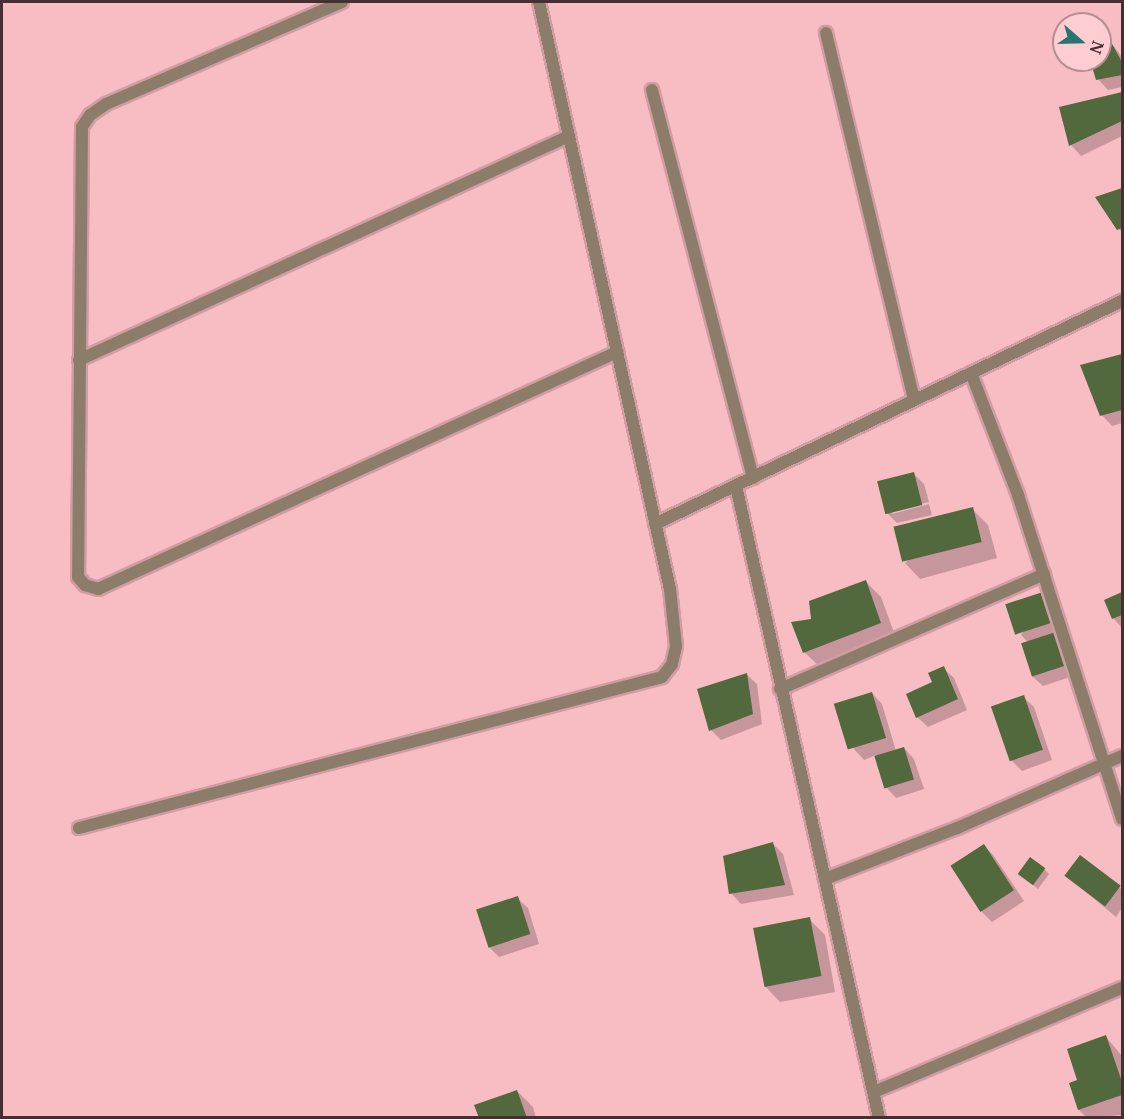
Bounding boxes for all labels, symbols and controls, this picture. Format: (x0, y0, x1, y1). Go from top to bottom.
north arrow (1052, 12, 1112, 72)
text: N (1085, 38, 1110, 57)

